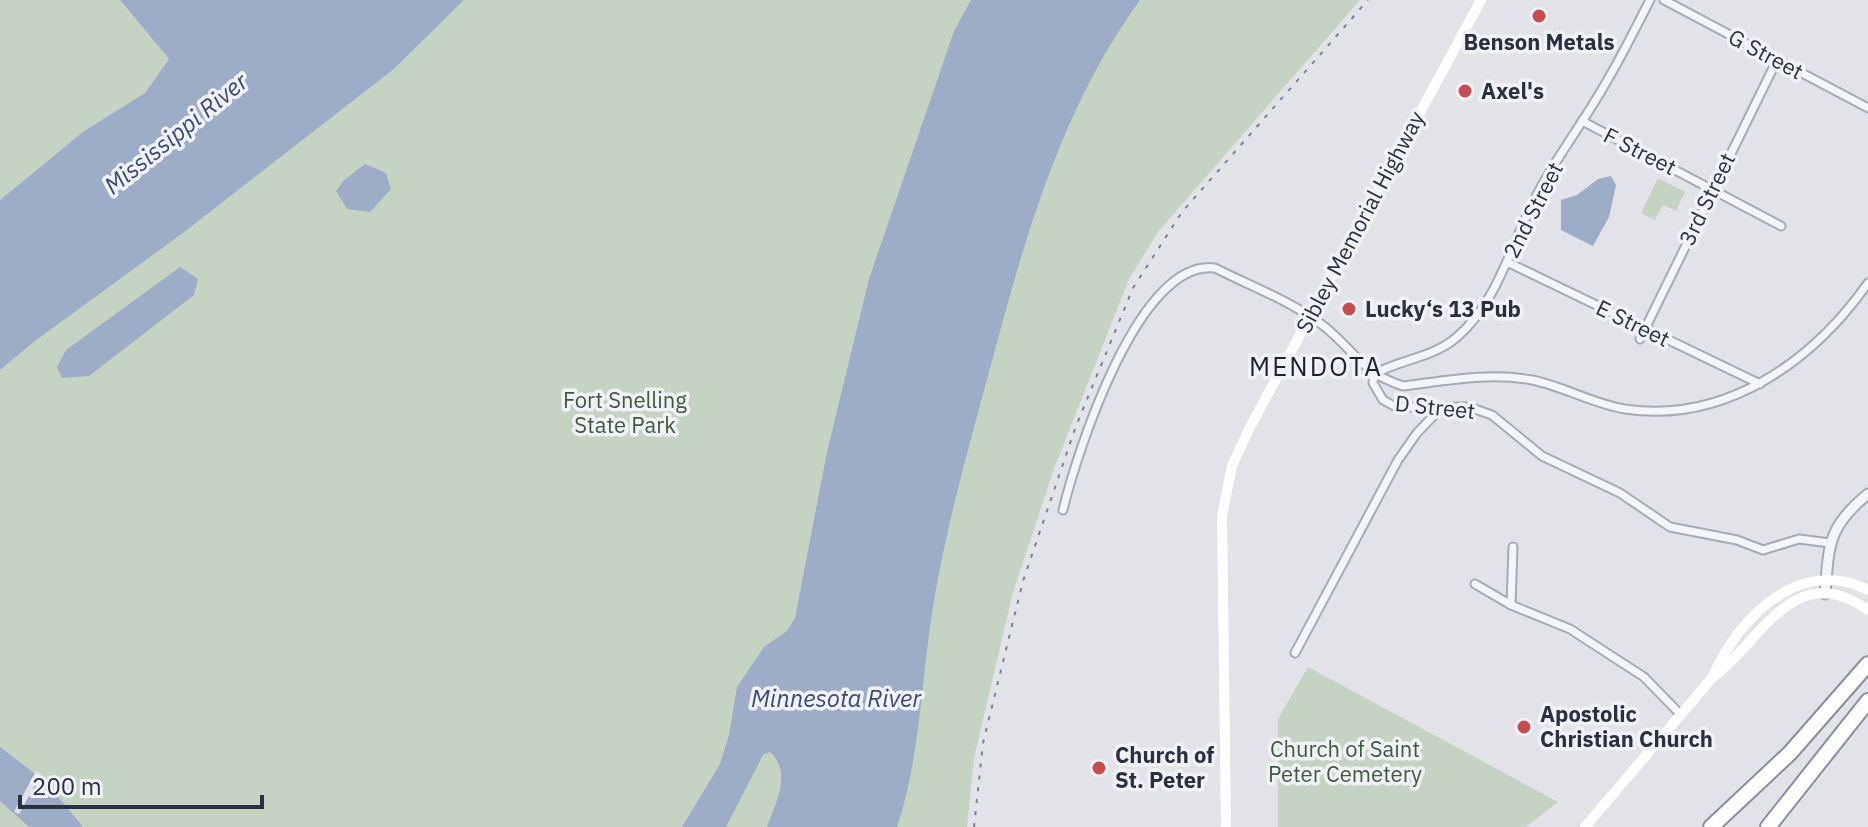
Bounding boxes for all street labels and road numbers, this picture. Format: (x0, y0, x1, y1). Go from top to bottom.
street label: G Street (1724, 22, 1809, 85)
street label: Sibley Memorial Highway (1289, 106, 1430, 338)
street label: F Street (1599, 120, 1681, 181)
street label: 3rd Street (1672, 148, 1741, 250)
street label: 2nd Street (1496, 157, 1569, 263)
street label: E Street (1592, 292, 1675, 353)
street label: D Street (1394, 388, 1477, 425)

